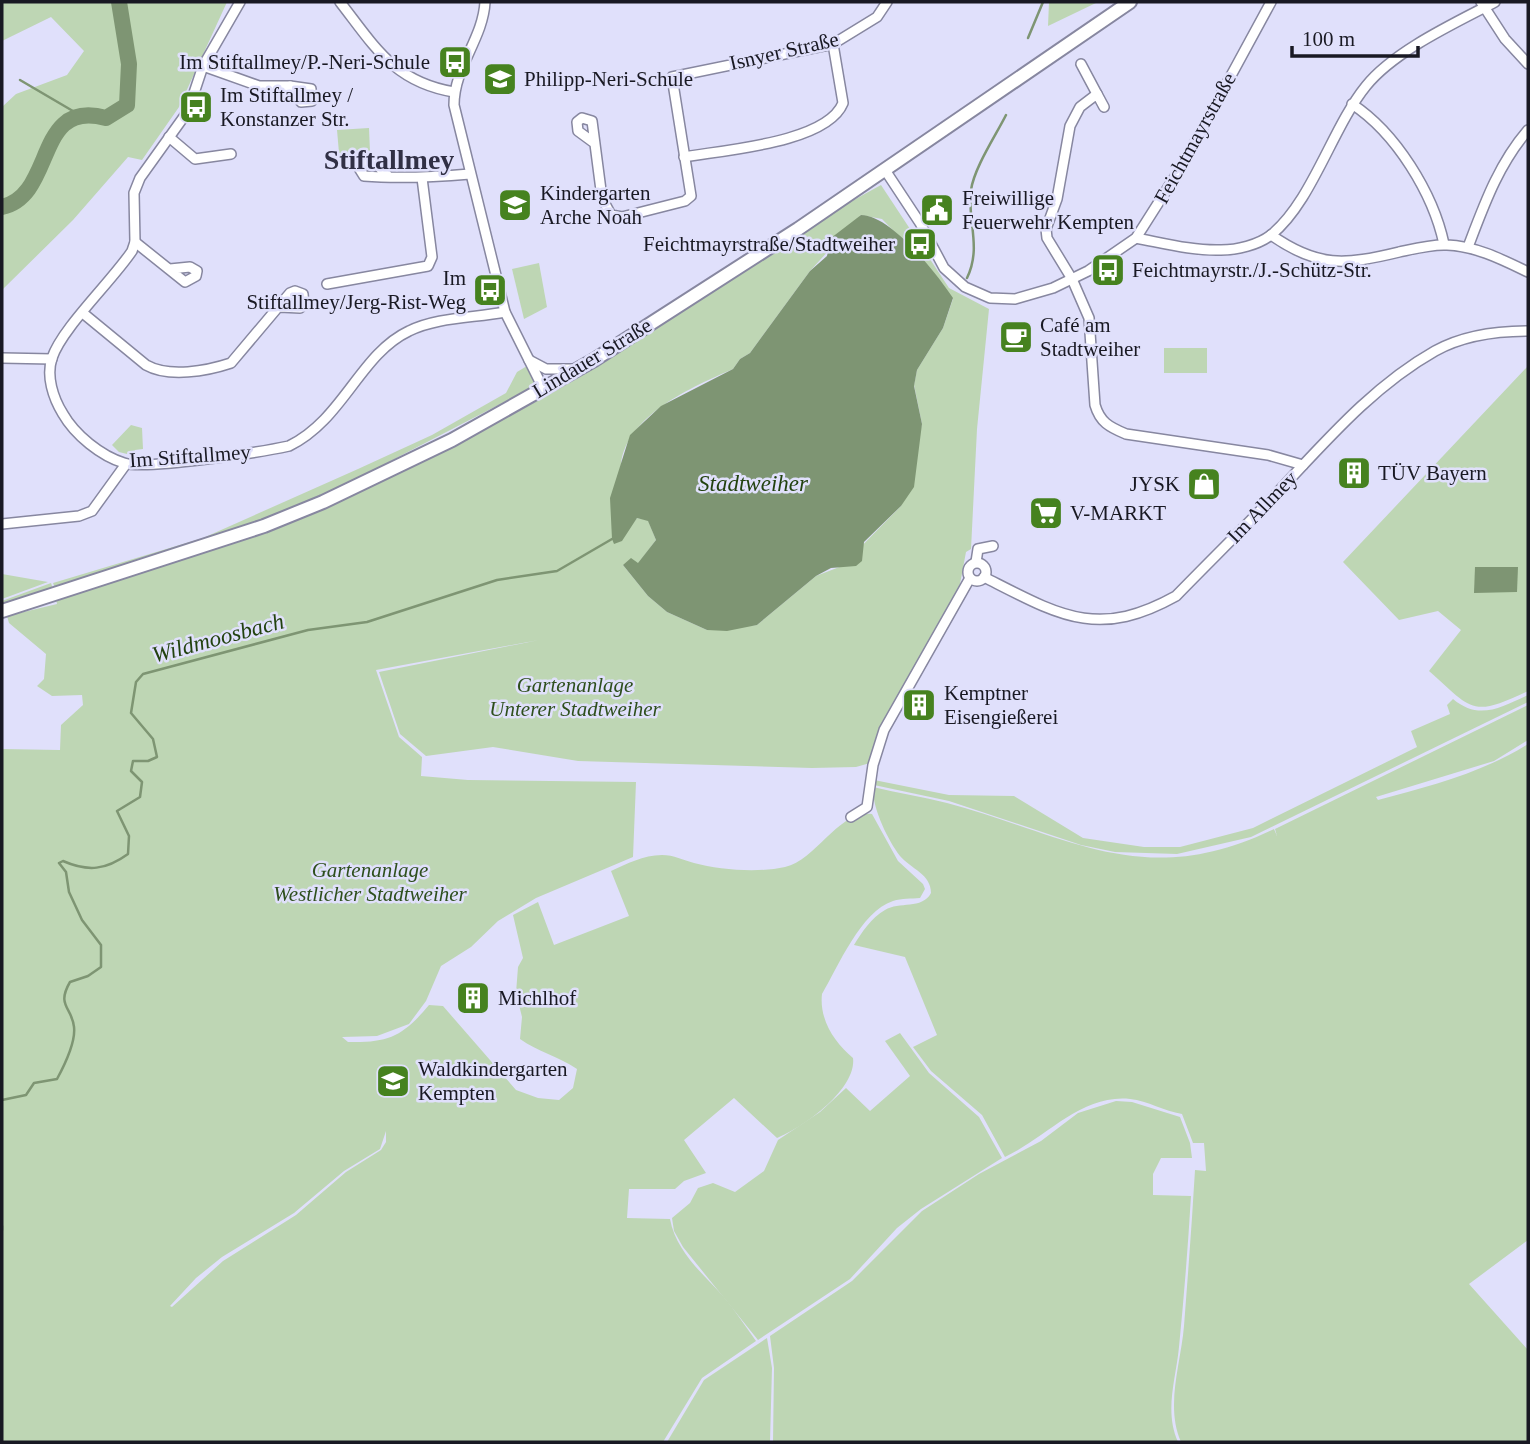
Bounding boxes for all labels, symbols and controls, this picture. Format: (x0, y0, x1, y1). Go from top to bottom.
scale bar (1292, 14, 1418, 58)
street label: Isnyer Straße (727, 27, 841, 75)
text: 100 m (1302, 27, 1355, 51)
bus stop icon: Im Stiftallmey/P.-Neri-Schule (436, 43, 474, 81)
place label: Im Stiftallmey/P.-Neri-Schule (179, 50, 430, 74)
school or university icon: Philipp-Neri-Schule (481, 60, 519, 98)
place label: Philipp-Neri-Schule (524, 67, 693, 91)
street label: Feichtmayrstraße (1149, 68, 1241, 208)
place label: Im Stiftallmey / Konstanzer Str. (220, 83, 353, 131)
bus stop icon: Im Stiftallmey / Konstanzer Str. (177, 88, 215, 126)
district label: Stiftallmey (324, 144, 454, 175)
place label: Kindergarten Arche Noah (540, 181, 651, 229)
school or university icon: Kindergarten Arche Noah (496, 186, 534, 224)
place label: Freiwillige Feuerwehr Kempten (962, 186, 1135, 234)
public building icon: Freiwillige Feuerwehr Kempten (918, 191, 956, 229)
bus stop icon: Feichtmayrstraße/Stadtweiher (901, 225, 939, 263)
place label: Feichtmayrstraße/Stadtweiher (643, 232, 895, 256)
bus stop icon: Feichtmayrstr./J.-Schütz-Str. (1089, 251, 1127, 289)
place label: Feichtmayrstr./J.-Schütz-Str. (1132, 258, 1372, 282)
place label: Im Stiftallmey/Jerg-Rist-Weg (246, 266, 466, 314)
bus stop icon: Im Stiftallmey/Jerg-Rist-Weg (471, 271, 509, 309)
street label: Lindauer Straße (528, 313, 656, 403)
place label: Café am Stadtweiher (1040, 313, 1140, 361)
cafe icon: Café am Stadtweiher (997, 318, 1035, 356)
street label: Im Stiftallmey (128, 440, 252, 472)
building icon: TÜV Bayern (1335, 454, 1373, 492)
place label: TÜV Bayern (1378, 461, 1487, 485)
shop icon: JYSK (1185, 465, 1223, 503)
street label: Im Allmey (1222, 466, 1302, 548)
water label: Stadtweiher (698, 471, 809, 496)
place label: JYSK (1130, 472, 1180, 496)
supermarket icon: V-MARKT (1027, 494, 1065, 532)
place label: V-MARKT (1070, 501, 1166, 525)
water label: Wildmoosbach (149, 608, 287, 668)
park label: Gartenanlage Unterer Stadtweiher (489, 673, 661, 721)
place label: Kemptner Eisengießerei (944, 681, 1058, 729)
building icon: Kemptner Eisengießerei (900, 686, 938, 724)
park label: Gartenanlage Westlicher Stadtweiher (273, 858, 468, 906)
building icon: Michlhof (454, 979, 492, 1017)
place label: Michlhof (498, 986, 576, 1010)
place label: Waldkindergarten Kempten (418, 1057, 568, 1105)
school or university icon: Waldkindergarten Kempten (374, 1062, 412, 1100)

